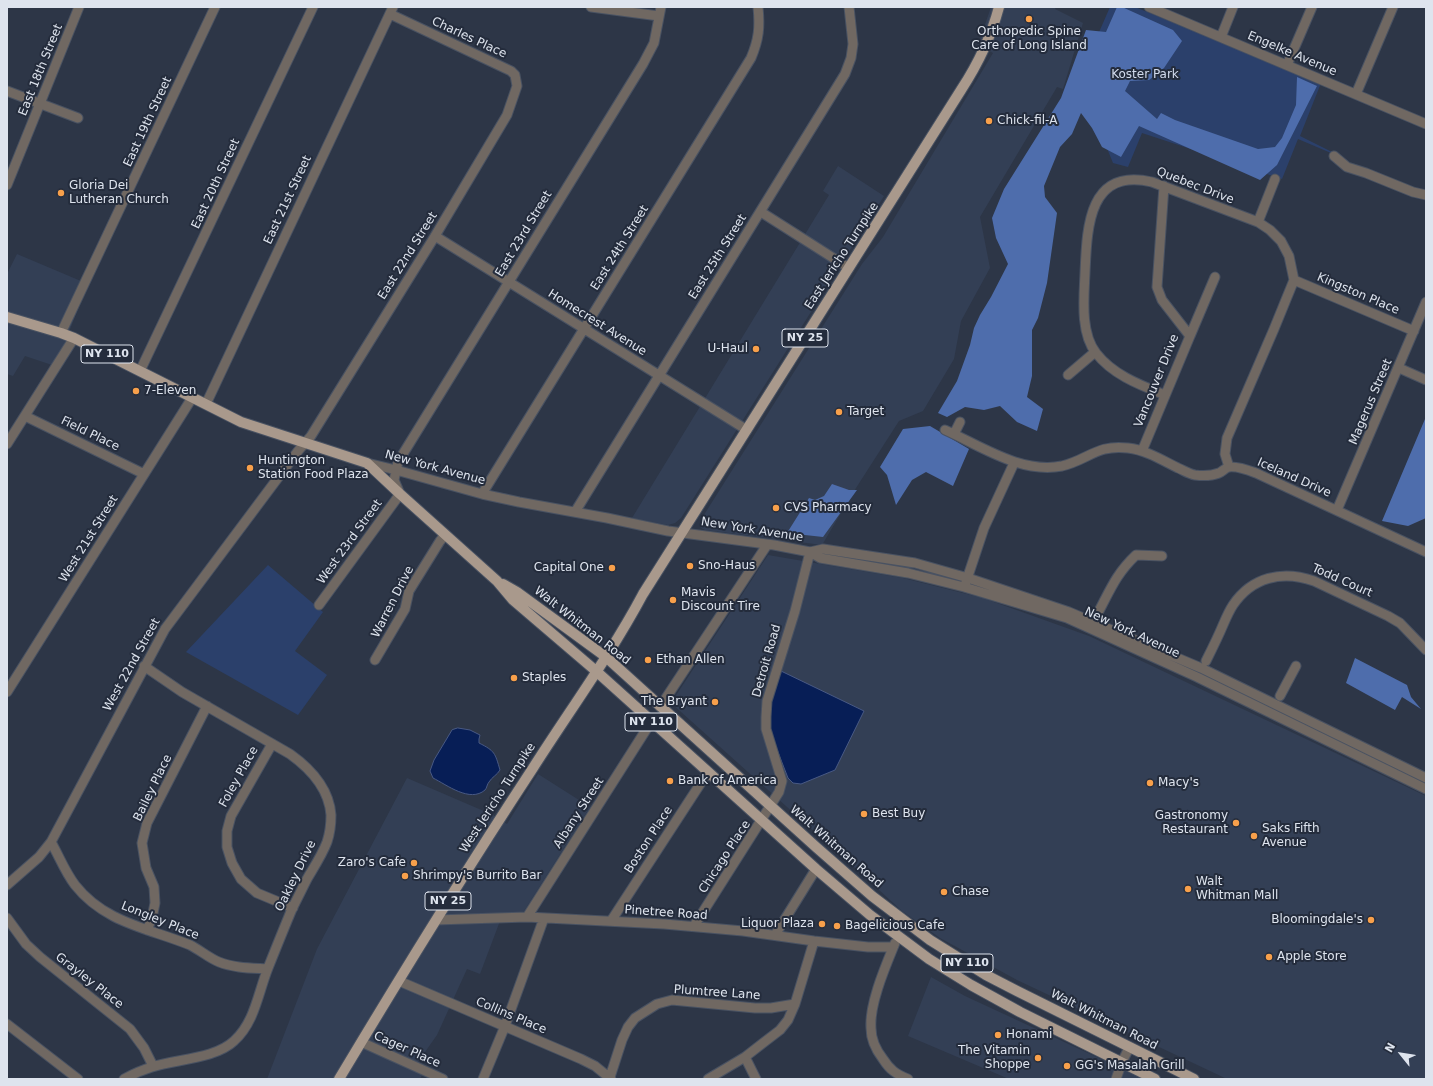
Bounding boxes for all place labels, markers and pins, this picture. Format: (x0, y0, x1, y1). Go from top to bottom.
marker: Orthopedic Spine Care of Long Island (1024, 14, 1034, 24)
place label: Orthopedic Spine Care of Long Island (971, 25, 1087, 53)
place label: Chick-fil-A (997, 114, 1057, 128)
marker: Chick-fil-A (984, 116, 994, 126)
place label: Gloria Dei Lutheran Church (69, 179, 169, 207)
marker: Gloria Dei Lutheran Church (56, 188, 66, 198)
place label: U-Haul (708, 342, 748, 356)
marker: U-Haul (751, 344, 761, 354)
place label: 7-Eleven (144, 384, 196, 398)
marker: 7-Eleven (131, 386, 141, 396)
place label: Target (847, 405, 884, 419)
marker: Target (834, 407, 844, 417)
place label: Huntington Station Food Plaza (258, 454, 369, 482)
marker: Huntington Station Food Plaza (245, 463, 255, 473)
place label: CVS Pharmacy (784, 501, 872, 515)
marker: CVS Pharmacy (771, 503, 781, 513)
place label: Sno-Haus (698, 559, 755, 573)
place label: Capital One (534, 561, 604, 575)
marker: Sno-Haus (685, 561, 695, 571)
marker: Capital One (607, 563, 617, 573)
place label: Mavis Discount Tire (681, 586, 760, 614)
marker: Mavis Discount Tire (668, 595, 678, 605)
place label: Ethan Allen (656, 653, 725, 667)
marker: Ethan Allen (643, 655, 653, 665)
place label: Staples (522, 671, 566, 685)
marker: Staples (509, 673, 519, 683)
place label: The Bryant (641, 695, 707, 709)
marker: The Bryant (710, 697, 720, 707)
place label: Bank of America (678, 774, 777, 788)
marker: Bank of America (665, 776, 675, 786)
place label: Macy's (1158, 776, 1199, 790)
marker: Macy's (1145, 778, 1155, 788)
place label: Best Buy (872, 807, 925, 821)
marker: Best Buy (859, 809, 869, 819)
place label: Gastronomy Restaurant (1155, 809, 1228, 837)
marker: Gastronomy Restaurant (1231, 818, 1241, 828)
place label: Saks Fifth Avenue (1262, 822, 1320, 850)
marker: Saks Fifth Avenue (1249, 831, 1259, 841)
place label: Zaro's Cafe (338, 856, 406, 870)
marker: Zaro's Cafe (409, 858, 419, 868)
place label: Shrimpy's Burrito Bar (413, 869, 541, 883)
marker: Shrimpy's Burrito Bar (400, 871, 410, 881)
place label: Walt Whitman Mall (1196, 875, 1278, 903)
marker: Walt Whitman Mall (1183, 884, 1193, 894)
place label: Chase (952, 885, 989, 899)
marker: Chase (939, 887, 949, 897)
place label: Bloomingdale's (1271, 913, 1363, 927)
marker: Bloomingdale's (1366, 915, 1376, 925)
place label: Liquor Plaza (741, 917, 814, 931)
marker: Liquor Plaza (817, 919, 827, 929)
place label: Bagelicious Cafe (845, 919, 945, 933)
marker: Bagelicious Cafe (832, 921, 842, 931)
place label: Apple Store (1277, 950, 1347, 964)
marker: Apple Store (1264, 952, 1274, 962)
place label: Honami (1006, 1028, 1052, 1042)
marker: Honami (993, 1030, 1003, 1040)
place label: The Vitamin Shoppe (958, 1044, 1030, 1072)
marker: The Vitamin Shoppe (1033, 1053, 1043, 1063)
place label: GG's Masalah Grill (1075, 1059, 1185, 1073)
marker: GG's Masalah Grill (1062, 1061, 1072, 1071)

